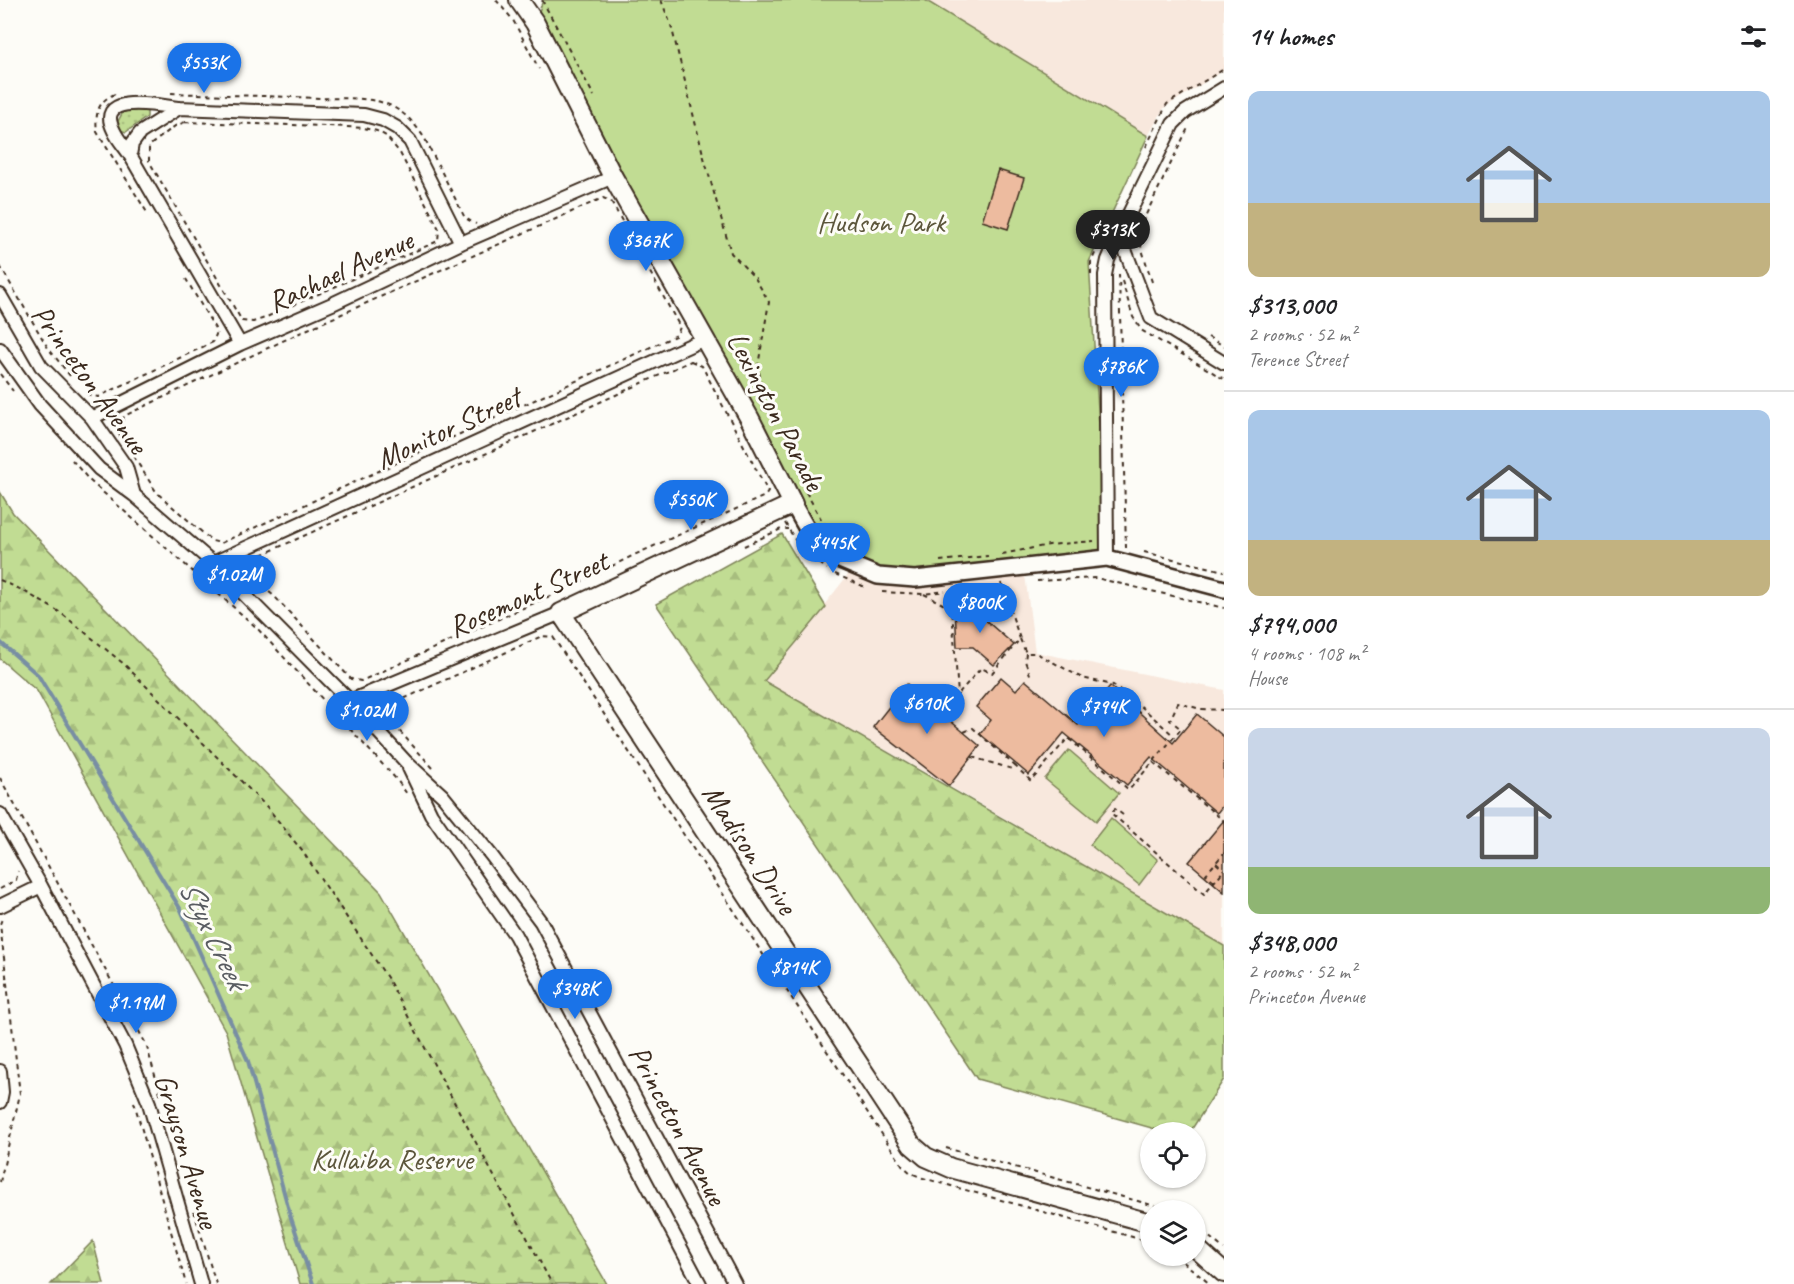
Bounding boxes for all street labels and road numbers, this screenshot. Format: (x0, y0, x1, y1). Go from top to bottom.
street label: Rachael Avenue (261, 220, 421, 321)
street label: Princeton Avenue (23, 297, 158, 463)
street label: Lexington Parade (718, 325, 835, 499)
street label: Monitor Street (370, 376, 530, 478)
street label: Rosemont Street (442, 541, 617, 646)
street label: Madison Drive (694, 777, 807, 923)
street label: Princeton Avenue (620, 1039, 737, 1213)
street label: Grayson Avenue (146, 1069, 229, 1235)

